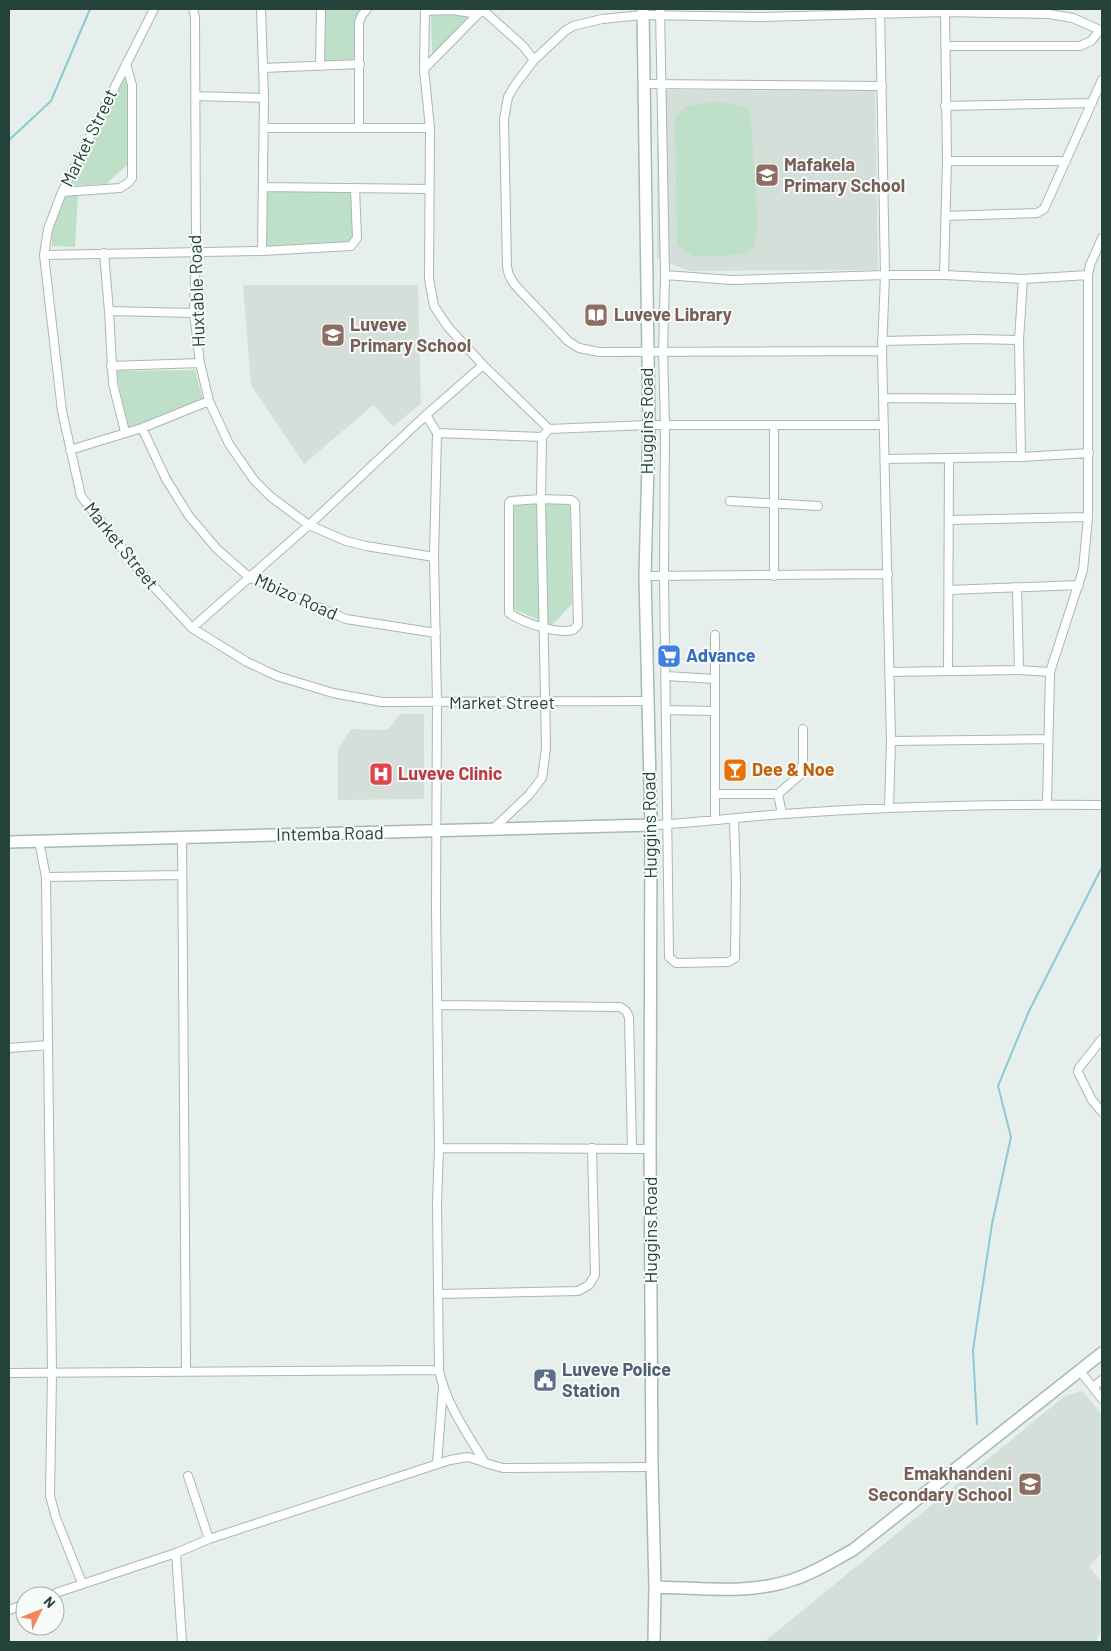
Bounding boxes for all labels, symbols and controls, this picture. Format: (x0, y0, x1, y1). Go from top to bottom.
street label: Market Street (55, 85, 121, 190)
place label: Mafakela Primary School (784, 153, 905, 196)
school or university icon: Mafakela Primary School (754, 162, 780, 188)
street label: Huxtable Road (183, 234, 209, 348)
library icon: Luveve Library (583, 302, 609, 328)
place label: Luveve Library (614, 303, 732, 325)
place label: Luveve Primary School (350, 313, 471, 356)
school or university icon: Luveve Primary School (320, 322, 346, 348)
street label: Huggins Road (635, 367, 657, 475)
street label: Market Street (80, 497, 164, 594)
street label: Mbizo Road (252, 568, 341, 624)
supermarket icon: Advance (656, 643, 682, 669)
place label: Advance (686, 644, 756, 666)
street label: Market Street (449, 691, 555, 713)
bar icon: Dee & Noe (722, 757, 748, 783)
place label: Dee & Noe (752, 758, 835, 780)
hospital icon: Luveve Clinic (368, 761, 394, 787)
place label: Luveve Clinic (398, 762, 503, 784)
street label: Huggins Road (637, 771, 661, 879)
street label: Intemba Road (276, 821, 384, 845)
street label: Huggins Road (639, 1176, 661, 1284)
place label: Luveve Police Station (562, 1358, 671, 1401)
public building icon: Luveve Police Station (532, 1367, 558, 1393)
place label: Emakhandeni Secondary School (868, 1462, 1012, 1505)
school or university icon: Emakhandeni Secondary School (1017, 1471, 1043, 1497)
north arrow (15, 1586, 65, 1636)
text: N (40, 1593, 59, 1611)

